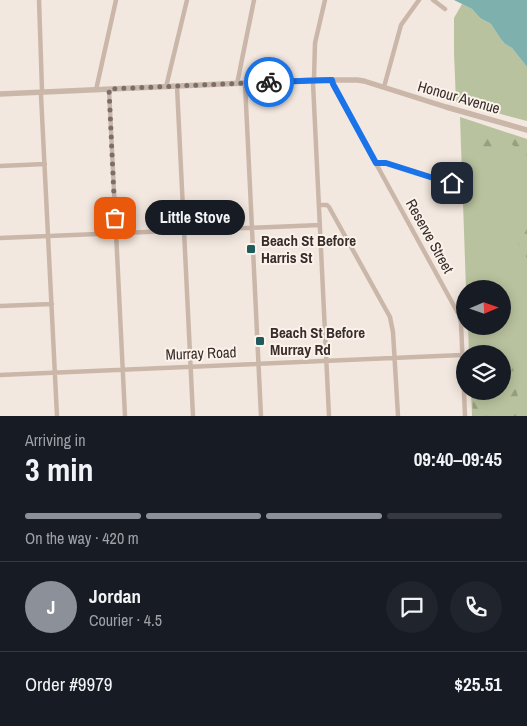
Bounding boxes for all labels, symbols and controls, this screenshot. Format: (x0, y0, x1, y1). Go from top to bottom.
courier (244, 57, 294, 107)
icon: bike (255, 68, 283, 96)
street label: Honour Avenue (415, 75, 503, 119)
pin (431, 162, 473, 204)
icon: home (438, 169, 466, 197)
street label: Reserve Street (401, 195, 459, 277)
pin (94, 197, 136, 239)
callout: Little Stove (145, 200, 245, 236)
icon: bag (101, 204, 129, 232)
text: Little Stove (160, 206, 230, 228)
place label: Beach St Before Harris St (261, 230, 356, 268)
marker: Beach St Before Harris St (245, 243, 257, 255)
north arrow (456, 280, 511, 335)
map controls (456, 280, 511, 400)
place label: Beach St Before Murray Rd (270, 322, 365, 360)
marker: Beach St Before Murray Rd (254, 335, 266, 347)
street label: Murray Road (165, 341, 237, 365)
button: layers (456, 345, 511, 400)
text: Arriving in (25, 429, 86, 451)
text: 09:40–09:45 (414, 446, 502, 472)
text: 3 min (25, 448, 94, 491)
text: On the way · 420 m (25, 527, 139, 549)
button: chat (386, 581, 438, 633)
button: phone (450, 581, 502, 633)
text: Jordan (89, 583, 141, 609)
text: J (47, 594, 55, 620)
text: Courier · 4.5 (89, 609, 162, 631)
text: Order #9979 (25, 671, 112, 697)
text: $25.51 (454, 671, 502, 697)

